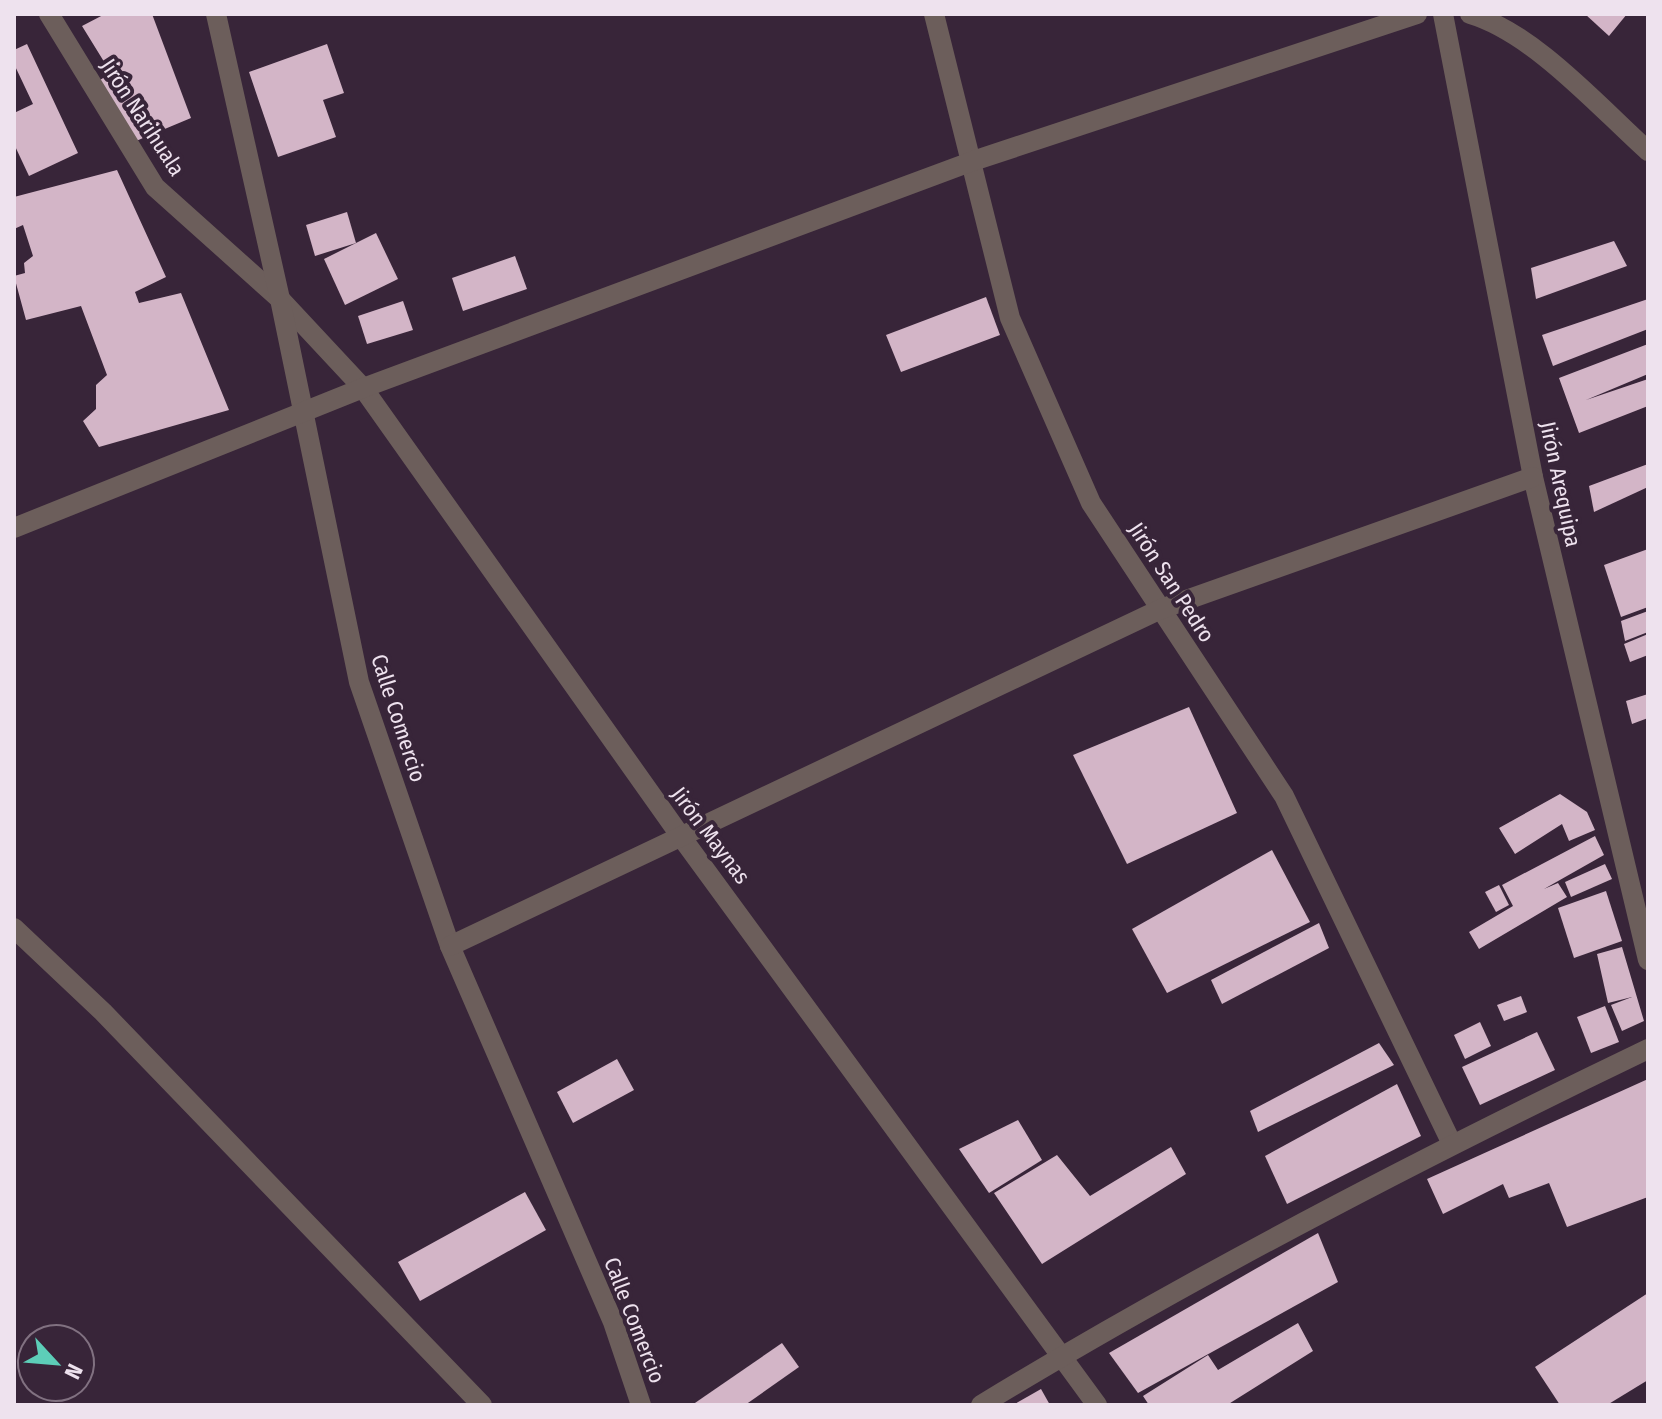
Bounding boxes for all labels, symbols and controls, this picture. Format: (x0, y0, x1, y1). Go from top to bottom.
street label: Jirón Narihuala (95, 54, 191, 181)
street label: Jirón Arequipa (1534, 419, 1587, 549)
street label: Jirón San Pedro (1123, 517, 1220, 647)
street label: Calle Comercio (365, 651, 432, 785)
street label: Jirón Maynas (665, 781, 756, 889)
street label: Calle Comercio (598, 1253, 671, 1387)
north arrow (16, 1323, 96, 1403)
text: N (59, 1360, 89, 1383)

